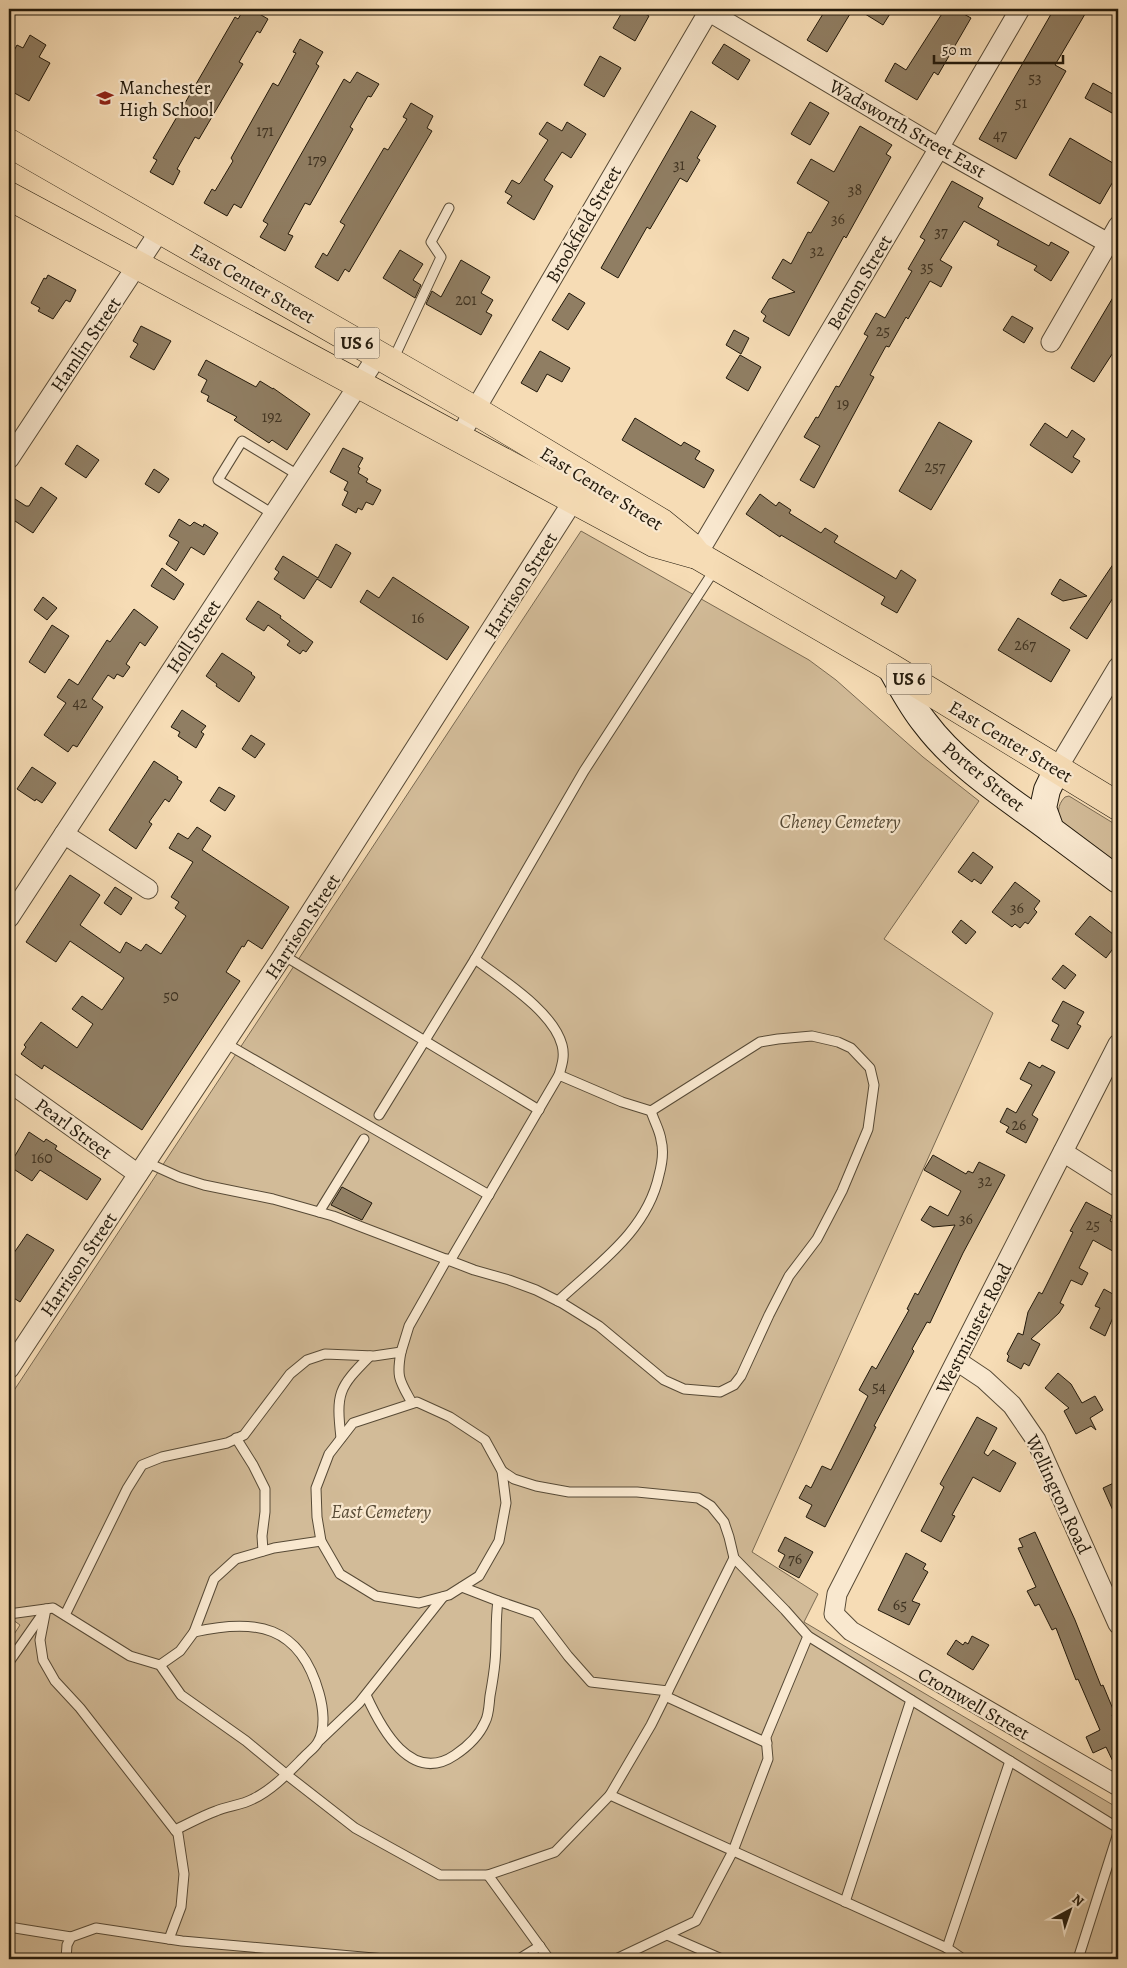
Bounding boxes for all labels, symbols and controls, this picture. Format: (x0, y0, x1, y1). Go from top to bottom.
scale bar (934, 32, 1063, 64)
text: 50 m (942, 40, 972, 60)
house number: 53 (1028, 67, 1042, 89)
street label: Wadsworth Street East (823, 73, 991, 184)
place label: Manchester High School (119, 75, 214, 123)
school or university icon: Manchester High School (95, 88, 115, 108)
house number: 51 (1015, 92, 1028, 114)
house number: 171 (256, 120, 274, 142)
house number: 47 (993, 124, 1007, 146)
house number: 179 (307, 149, 327, 171)
house number: 31 (673, 154, 686, 176)
street label: Brookfield Street (540, 161, 628, 288)
house number: 38 (848, 179, 862, 201)
house number: 36 (831, 208, 845, 230)
house number: 37 (934, 221, 948, 243)
street label: Benton Street (821, 230, 898, 335)
street label: East Center Street (185, 238, 320, 330)
house number: 32 (810, 240, 825, 262)
house number: 35 (920, 256, 934, 278)
house number: 201 (455, 289, 477, 311)
street label: Hamlin Street (44, 292, 127, 397)
house number: 25 (876, 320, 890, 342)
road number: US 6 (334, 328, 380, 358)
house number: 19 (837, 393, 849, 415)
house number: 192 (262, 406, 283, 428)
street label: East Center Street (535, 441, 668, 537)
house number: 257 (924, 456, 946, 478)
street label: Harrison Street (478, 527, 564, 644)
street label: Holl Street (160, 595, 227, 679)
house number: 16 (412, 607, 424, 629)
house number: 267 (1014, 634, 1036, 656)
road number: US 6 (886, 664, 932, 694)
house number: 42 (73, 692, 88, 714)
street label: East Center Street (944, 695, 1077, 789)
street label: Porter Street (937, 736, 1030, 818)
park label: Cheney Cemetery (779, 809, 901, 835)
street label: Harrison Street (259, 869, 347, 984)
house number: 36 (1010, 897, 1024, 919)
house number: 50 (163, 985, 179, 1007)
street label: Pearl Street (30, 1092, 117, 1166)
house number: 26 (1012, 1114, 1027, 1136)
house number: 160 (31, 1147, 53, 1169)
house number: 32 (978, 1170, 993, 1192)
street label: Harrison Street (34, 1207, 123, 1322)
house number: 36 (959, 1208, 973, 1230)
house number: 25 (1086, 1214, 1100, 1236)
street label: Westminster Road (929, 1258, 1018, 1399)
house number: 54 (872, 1376, 886, 1398)
street label: Wellington Road (1019, 1430, 1097, 1559)
park label: East Cemetery (331, 1499, 432, 1525)
house number: 76 (788, 1548, 802, 1570)
house number: 65 (893, 1594, 907, 1616)
street label: Cromwell Street (913, 1661, 1034, 1746)
north arrow (1044, 1886, 1094, 1936)
text: N (1068, 1890, 1088, 1911)

